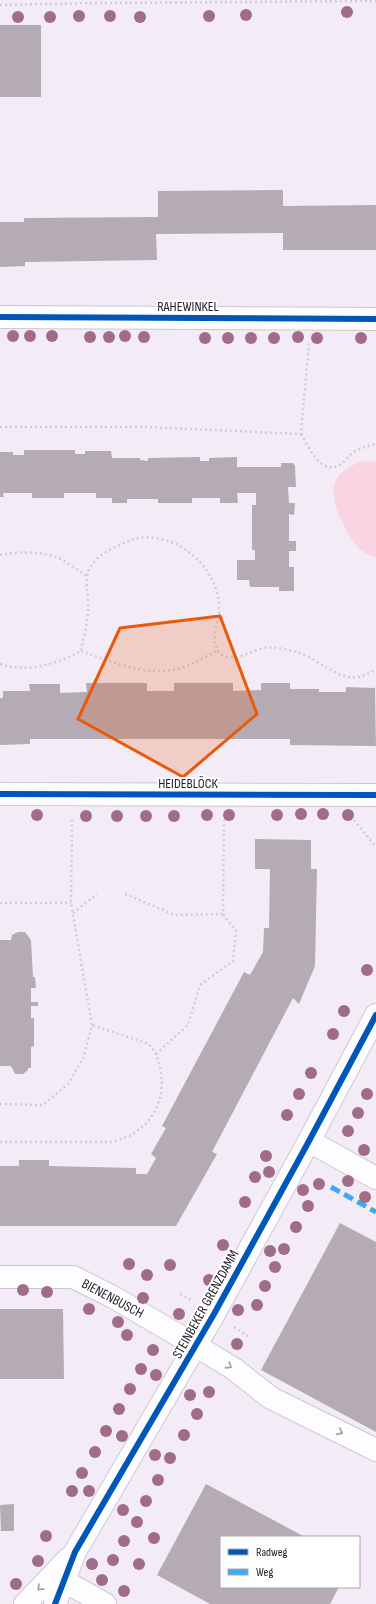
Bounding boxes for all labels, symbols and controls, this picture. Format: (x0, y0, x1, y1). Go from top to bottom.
street label: RAHEWINKEL (157, 298, 219, 315)
street label: HEIDEBLÖCK (158, 775, 218, 792)
street label: STEINBEKER GRENZDAMM (169, 1247, 242, 1362)
street label: BIENENBUSCH (79, 1275, 147, 1322)
one-way arrow (224, 1361, 231, 1368)
one-way arrow (336, 1427, 343, 1435)
legend (220, 1536, 360, 1588)
text: Radweg (256, 1545, 288, 1560)
text: Weg (256, 1565, 273, 1580)
one-way arrow (37, 1583, 45, 1591)

